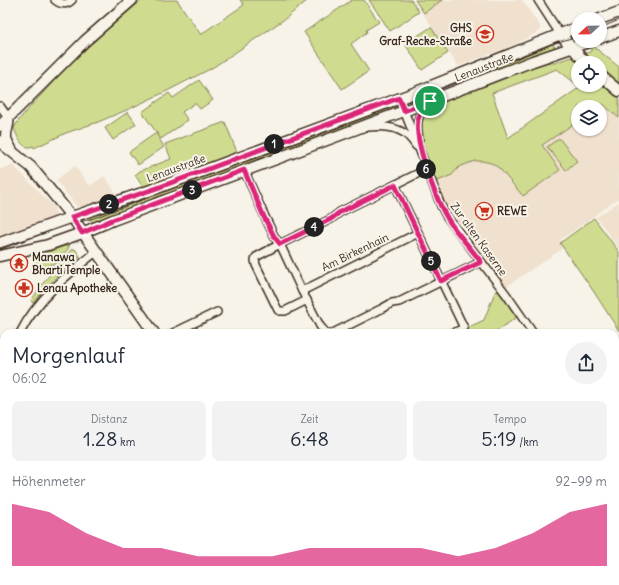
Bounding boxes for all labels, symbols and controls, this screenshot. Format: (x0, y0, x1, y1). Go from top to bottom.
north arrow (571, 12, 607, 48)
map controls (571, 12, 607, 136)
place label: GHS Graf-Recke-Straße (379, 21, 472, 48)
school or university icon: GHS Graf-Recke-Straße (475, 24, 495, 44)
street label: Lenaustraße (453, 49, 515, 85)
button: locate (571, 56, 607, 92)
pin (413, 84, 447, 118)
icon: arrive (419, 90, 441, 112)
button: layers (571, 100, 607, 136)
pin: 1 (264, 134, 284, 154)
text: 1 (272, 137, 276, 151)
street label: Lenaustraße (145, 151, 208, 185)
pin: 6 (416, 159, 436, 179)
text: 6 (423, 162, 429, 176)
pin: 3 (182, 180, 202, 200)
text: 3 (189, 183, 195, 197)
pin: 2 (99, 194, 119, 214)
text: 2 (106, 197, 112, 211)
street label: Zur alten Kaserne (448, 199, 510, 279)
supermarket icon: REWE (474, 201, 494, 221)
place label: REWE (497, 204, 527, 218)
pin: 4 (304, 217, 324, 237)
text: 4 (311, 220, 317, 234)
street label: Am Birkenhain (319, 230, 391, 274)
place label: Manawa Bharti Temple (32, 250, 100, 278)
pin: 5 (421, 251, 441, 271)
temple icon: Manawa Bharti Temple (9, 253, 29, 273)
text: 5 (428, 254, 434, 268)
pharmacy icon: Lenau Apotheke (14, 278, 34, 298)
place label: Lenau Apotheke (37, 281, 117, 296)
text: Morgenlauf (12, 341, 125, 369)
button: share (565, 342, 607, 384)
text: 06:02 (12, 370, 47, 387)
text: Distanz (91, 412, 128, 426)
text: Zeit (301, 412, 318, 426)
text: Tempo (493, 412, 526, 426)
text: 1.28 (83, 426, 118, 451)
text: 6:48 (290, 426, 329, 451)
text: 5:19 (481, 426, 517, 451)
text: km (118, 435, 135, 449)
text: /km (517, 435, 538, 449)
text: Höhenmeter (12, 473, 86, 490)
text: 92–99 m (556, 473, 607, 490)

